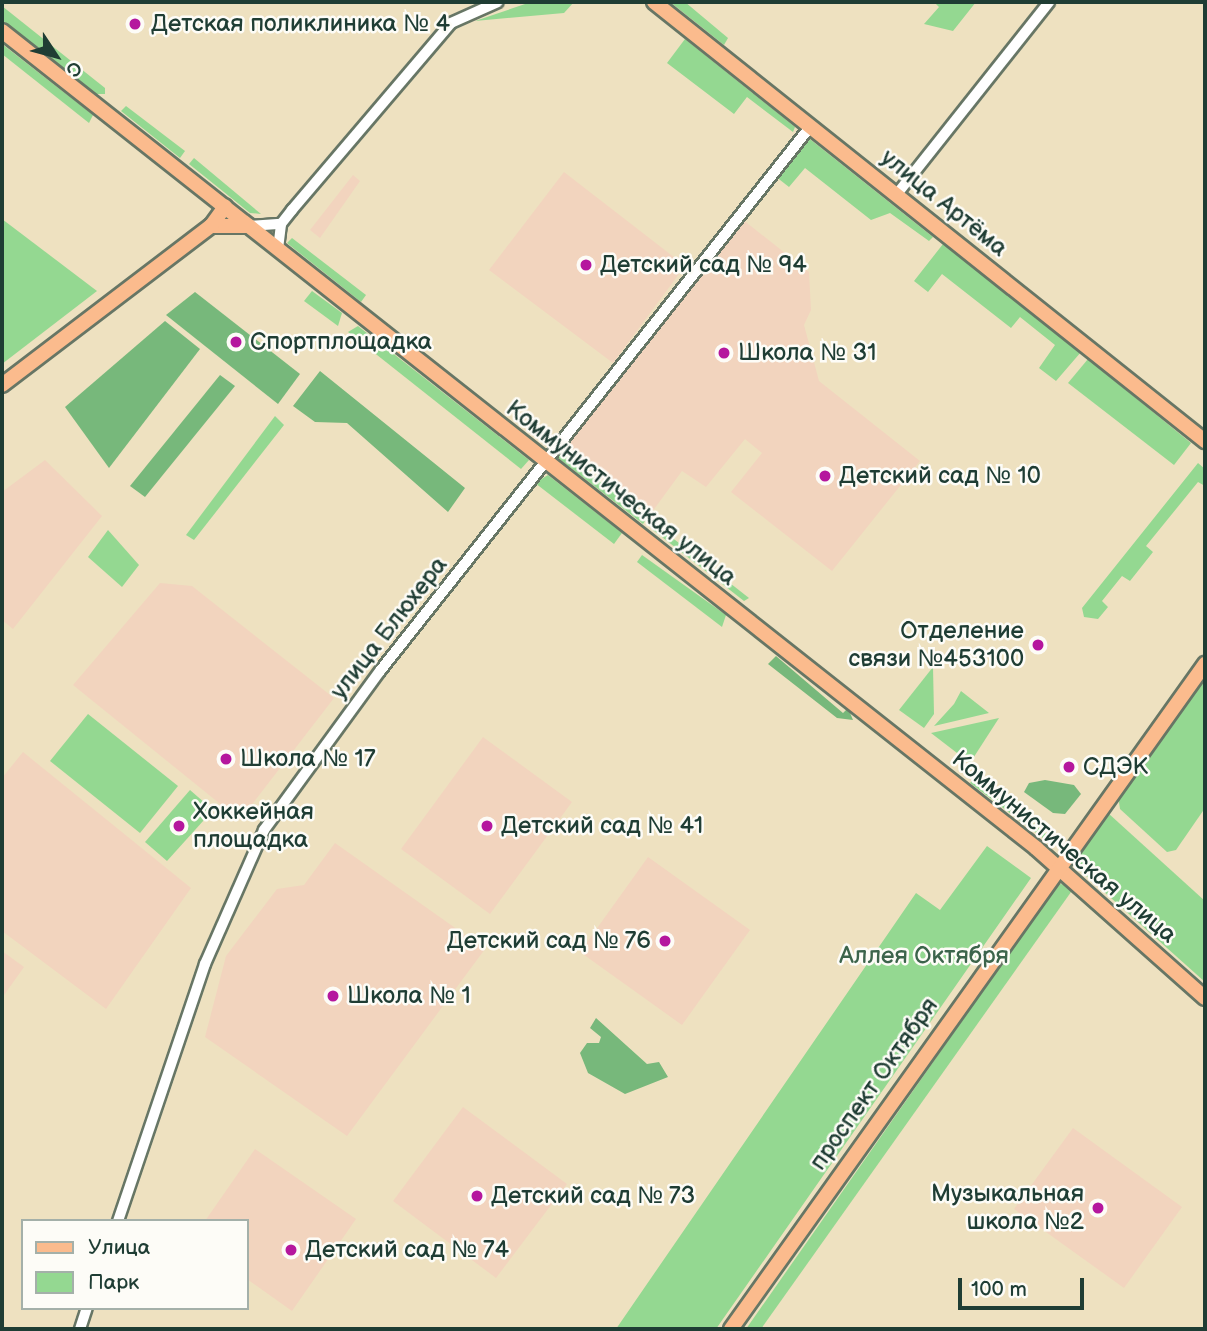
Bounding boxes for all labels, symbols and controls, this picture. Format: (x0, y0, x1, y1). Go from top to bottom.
place label: Детская поликлиника № 4 (151, 10, 450, 38)
marker: Детская поликлиника № 4 (125, 14, 145, 34)
north arrow (21, 21, 91, 91)
text: С (60, 57, 87, 81)
street label: улица Артёма (875, 143, 1013, 263)
place label: Детский сад № 94 (600, 251, 807, 279)
marker: Детский сад № 94 (578, 257, 594, 273)
place label: Спортплощадка (250, 328, 432, 356)
marker: Спортплощадка (228, 334, 244, 350)
place label: Школа № 31 (738, 339, 876, 367)
marker: Школа № 31 (716, 345, 732, 361)
street label: Коммунистическая улица (500, 394, 742, 592)
place label: Детский сад № 10 (839, 462, 1041, 490)
marker: Детский сад № 10 (817, 468, 833, 484)
street label: улица Блюхера (324, 551, 454, 705)
place label: Отделение связи №453100 (849, 617, 1024, 673)
marker: Отделение связи №453100 (1030, 637, 1046, 653)
place label: Школа № 17 (240, 745, 375, 773)
street label: Коммунистическая улица (946, 745, 1182, 949)
marker: Школа № 17 (218, 751, 234, 767)
place label: СДЭК (1083, 753, 1148, 781)
marker: СДЭК (1061, 759, 1077, 775)
place label: Хоккейная площадка (193, 798, 314, 854)
place label: Детский сад № 41 (501, 812, 703, 840)
marker: Хоккейная площадка (171, 818, 187, 834)
marker: Детский сад № 41 (479, 818, 495, 834)
place label: Детский сад № 76 (446, 927, 651, 955)
marker: Детский сад № 76 (657, 933, 673, 949)
park label: Аллея Октября (839, 942, 1009, 970)
place label: Школа № 1 (347, 982, 471, 1010)
marker: Школа № 1 (325, 988, 341, 1004)
street label: проспект Октября (804, 992, 944, 1176)
place label: Музыкальная школа №2 (931, 1180, 1084, 1236)
place label: Детский сад № 73 (491, 1182, 696, 1210)
marker: Детский сад № 73 (469, 1188, 485, 1204)
marker: Музыкальная школа №2 (1090, 1200, 1106, 1216)
legend (21, 1219, 248, 1310)
text: Улица (88, 1235, 150, 1260)
place label: Детский сад № 74 (305, 1236, 510, 1264)
marker: Детский сад № 74 (283, 1242, 299, 1258)
scale bar (962, 1264, 1088, 1308)
text: Парк (88, 1270, 139, 1295)
text: 100 m (971, 1277, 1027, 1302)

